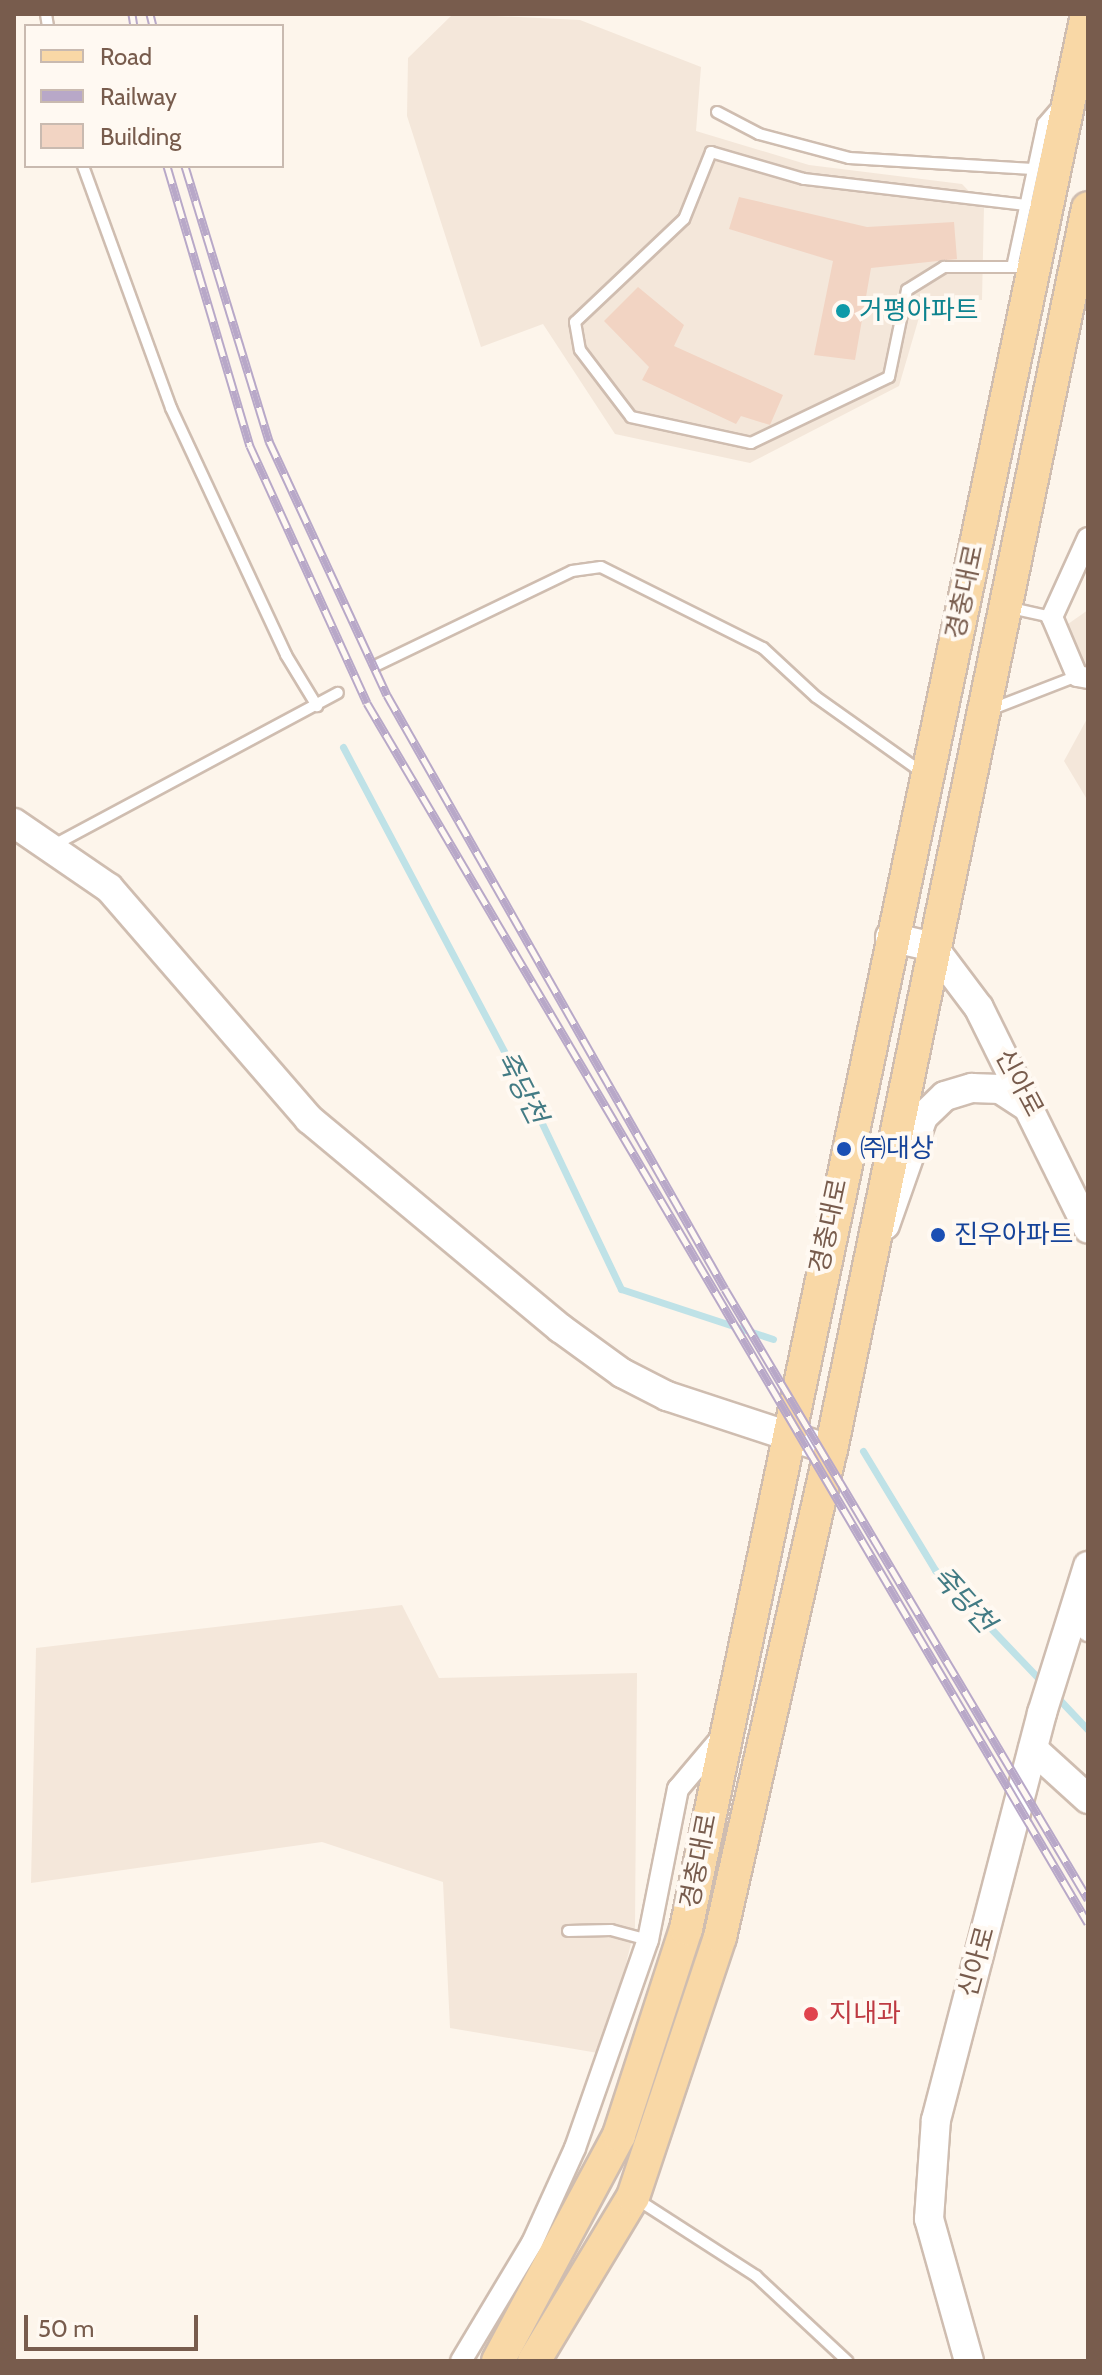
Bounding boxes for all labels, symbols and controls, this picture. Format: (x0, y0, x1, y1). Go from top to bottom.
legend (24, 24, 284, 168)
text: Road (100, 42, 152, 71)
text: Railway (100, 82, 177, 111)
text: Building (100, 122, 181, 151)
place label: 거평아파트 (859, 295, 979, 327)
marker: 거평아파트 (834, 302, 852, 320)
street label: 경충대로 (940, 542, 990, 642)
street label: 신아로 (988, 1044, 1050, 1122)
water label: 죽당천 (489, 1045, 555, 1129)
place label: ㈜대상 (860, 1133, 934, 1165)
marker: ㈜대상 (835, 1140, 853, 1158)
street label: 경충대로 (804, 1176, 854, 1276)
place label: 진우아파트 (954, 1219, 1074, 1251)
marker: 진우아파트 (929, 1226, 947, 1244)
water label: 죽당천 (926, 1559, 1002, 1639)
street label: 경충대로 (675, 1811, 723, 1911)
street label: 신아로 (953, 1923, 1001, 2001)
place label: 지내과 (829, 1998, 901, 2030)
marker: 지내과 (800, 2003, 822, 2025)
scale bar (28, 2299, 202, 2349)
text: 50 m (38, 2314, 94, 2343)

